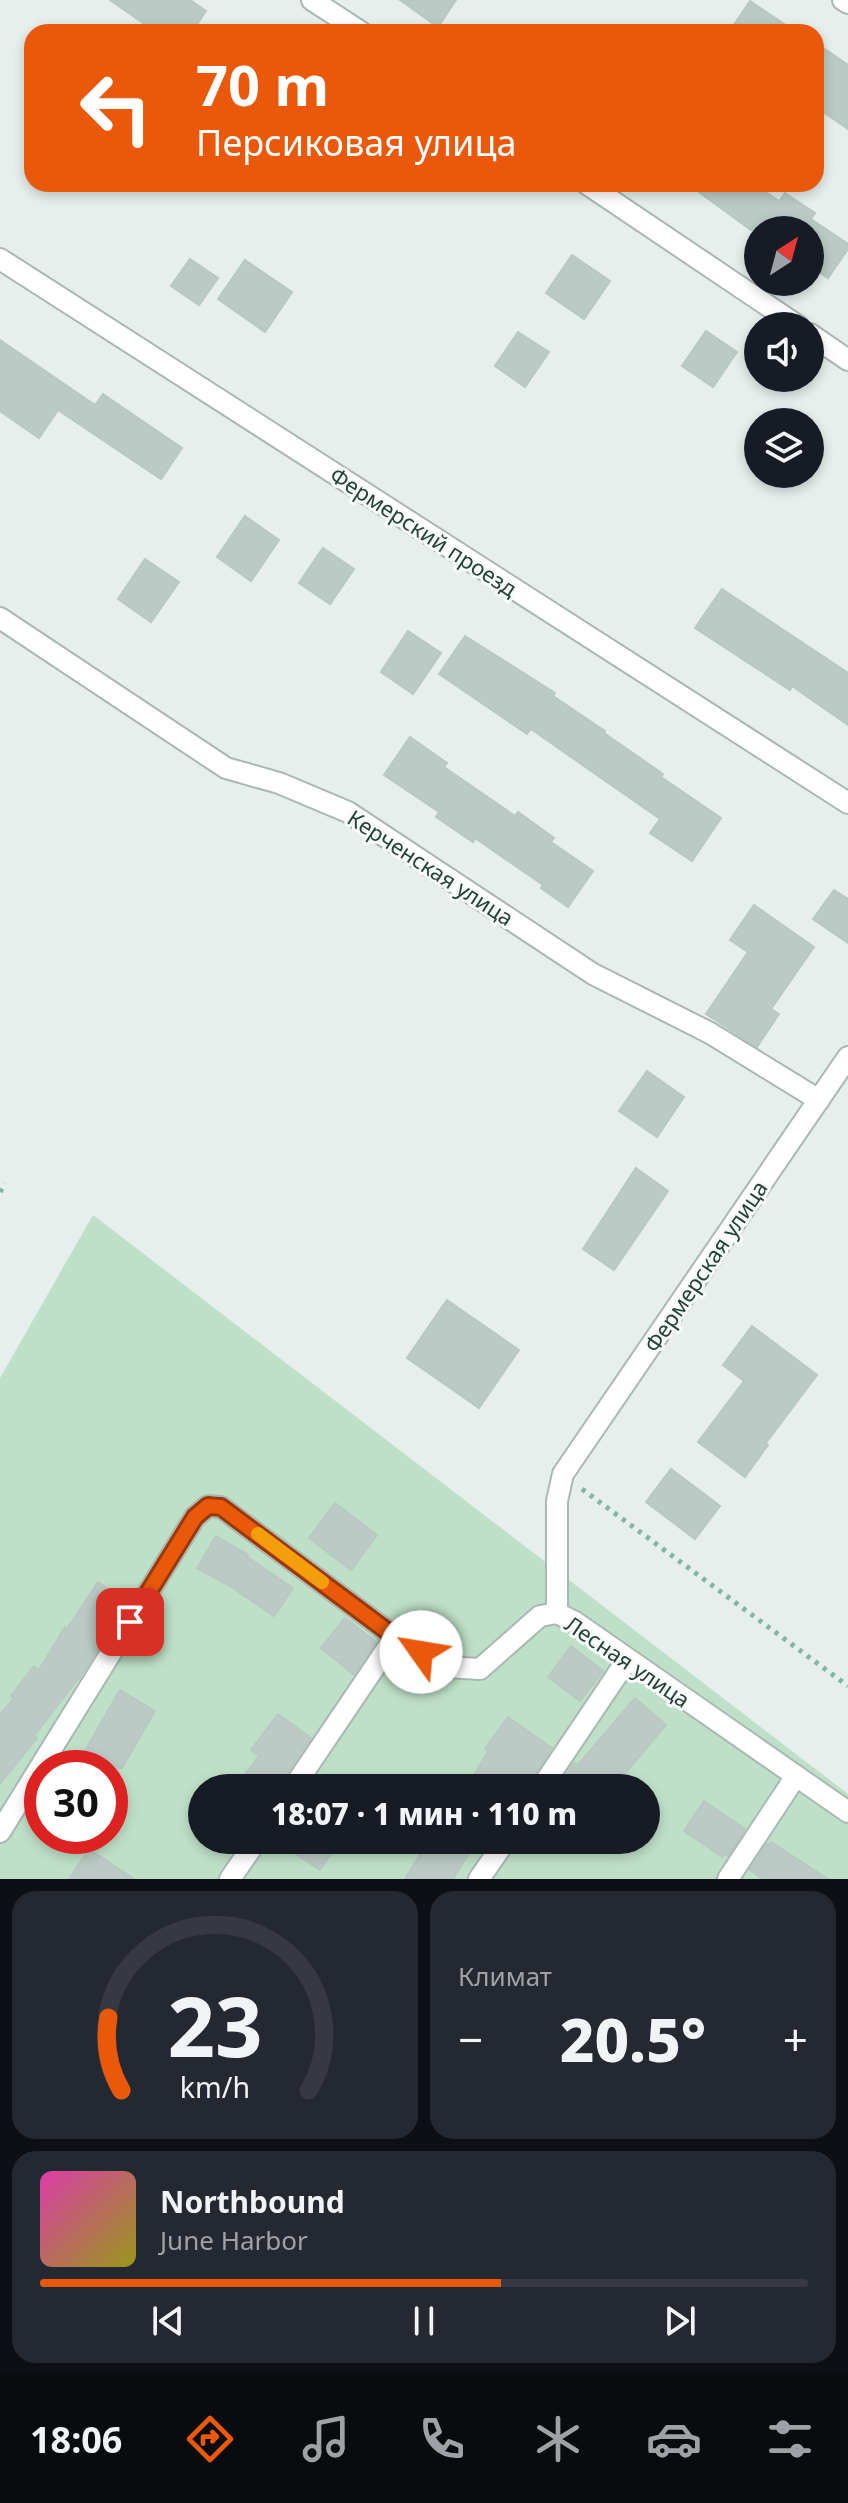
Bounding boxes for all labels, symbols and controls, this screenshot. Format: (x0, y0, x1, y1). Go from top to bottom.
text: 70 m (196, 46, 329, 122)
icon: left (64, 56, 168, 160)
text: Персиковая улица (196, 118, 517, 167)
north arrow (744, 216, 824, 296)
map controls (744, 216, 824, 488)
button: sound (744, 312, 824, 392)
button: layers (744, 408, 824, 488)
street label: Фермерский проезд (325, 459, 524, 603)
street label: Керченская улица (342, 802, 520, 932)
street label: Фермерская улица (636, 1174, 774, 1358)
pin (96, 1588, 164, 1656)
icon: arrive (108, 1600, 152, 1644)
street label: Лесная улица (560, 1608, 696, 1714)
position arrow (379, 1610, 463, 1694)
speed limit sign: 30 (24, 1750, 128, 1854)
text: 18:07 · 1 мин · 110 m (271, 1793, 577, 1834)
text: Климат (458, 1958, 552, 1994)
text: 23 (167, 1968, 263, 2081)
text: 20.5° (560, 1998, 706, 2080)
text: − (458, 2009, 483, 2069)
text: + (783, 2009, 808, 2069)
text: km/h (180, 2067, 250, 2106)
text: Northbound (160, 2181, 345, 2222)
text: June Harbor (160, 2222, 308, 2258)
icon: previous (146, 2299, 190, 2343)
icon: pause (402, 2299, 446, 2343)
icon: next (658, 2299, 702, 2343)
icon: directions (182, 2411, 238, 2467)
icon: music (298, 2411, 354, 2467)
icon: phone (414, 2411, 470, 2467)
icon: climate (530, 2411, 586, 2467)
icon: car (646, 2411, 702, 2467)
icon: filters (762, 2411, 818, 2467)
text: 18:06 (30, 2415, 122, 2464)

